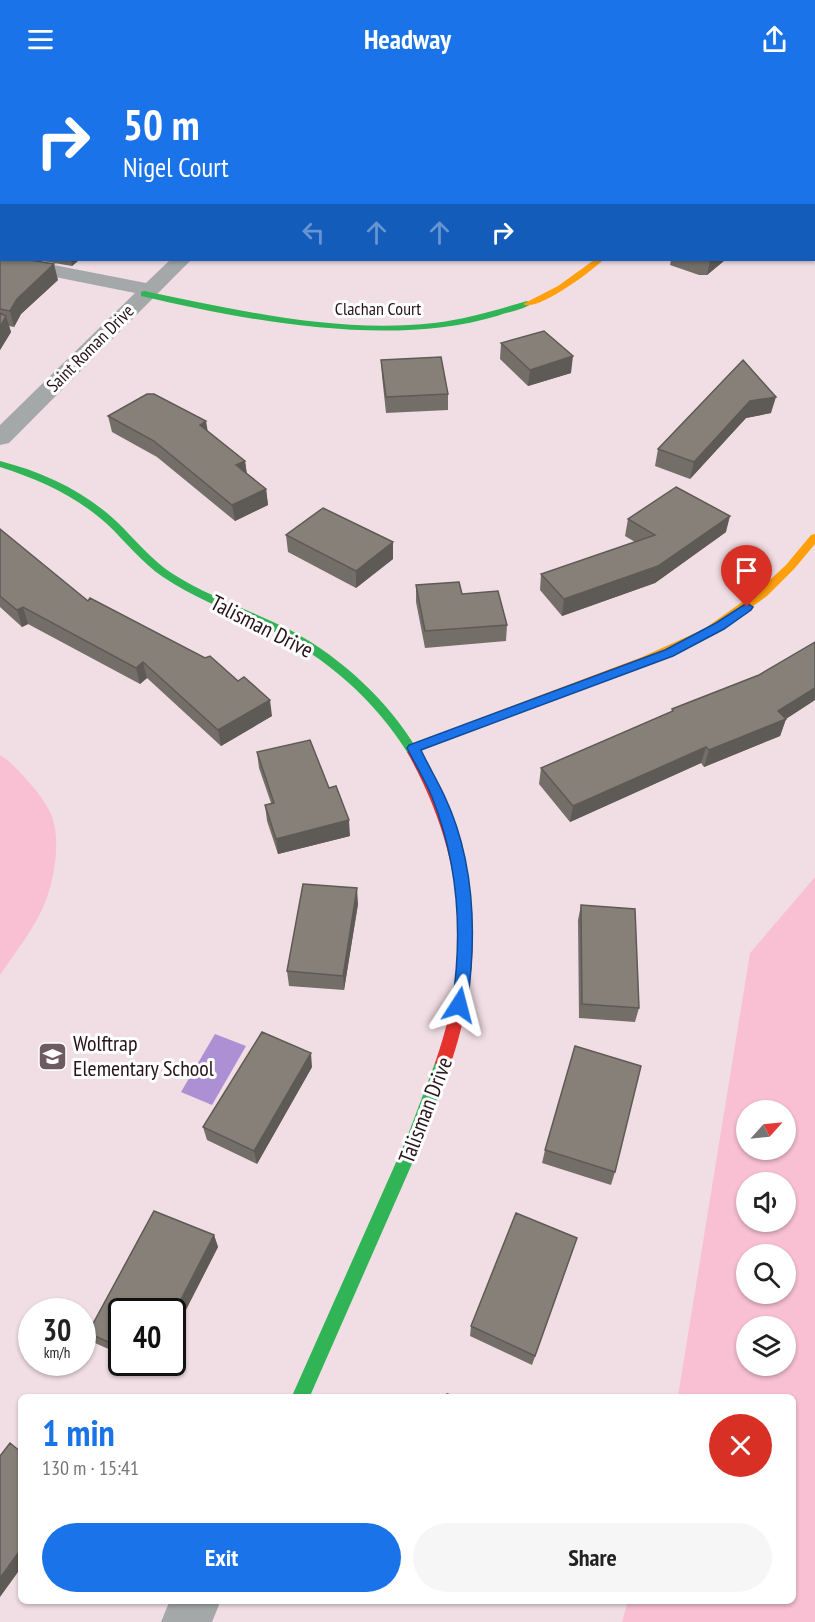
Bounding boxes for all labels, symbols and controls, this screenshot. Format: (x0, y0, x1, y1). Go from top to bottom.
text: Headway (364, 22, 451, 56)
icon: menu (24, 23, 57, 56)
icon: share (758, 23, 791, 56)
text: 50 m (123, 97, 200, 152)
icon: right (24, 102, 102, 180)
text: Nigel Court (123, 150, 229, 184)
icon: left (297, 216, 330, 249)
icon: ahead (360, 216, 393, 249)
icon: ahead (423, 216, 456, 249)
icon: right (486, 216, 519, 249)
street label: Clachan Court (335, 297, 421, 320)
street label: Saint Roman Drive (41, 299, 139, 397)
pin (721, 545, 772, 607)
icon: arrive (730, 554, 763, 587)
street label: Talisman Drive (206, 588, 318, 664)
position arrow (427, 973, 491, 1037)
place label: Wolftrap Elementary School (73, 1029, 215, 1082)
school or university icon: Wolftrap Elementary School (36, 1040, 68, 1072)
street label: Talisman Drive (392, 1053, 458, 1167)
north arrow (736, 1100, 796, 1160)
map controls (736, 1100, 796, 1376)
button: sound (736, 1172, 796, 1232)
button: search (736, 1244, 796, 1304)
speed limit sign: 40 (108, 1298, 186, 1376)
text: 30 (43, 1310, 71, 1349)
button: layers (736, 1316, 796, 1376)
text: km/h (44, 1343, 70, 1362)
text: 1 min (42, 1409, 115, 1456)
button: close (709, 1414, 772, 1477)
text: 130 m · 15:41 (42, 1455, 139, 1481)
button: Exit (42, 1523, 401, 1592)
button: Share (413, 1523, 772, 1592)

